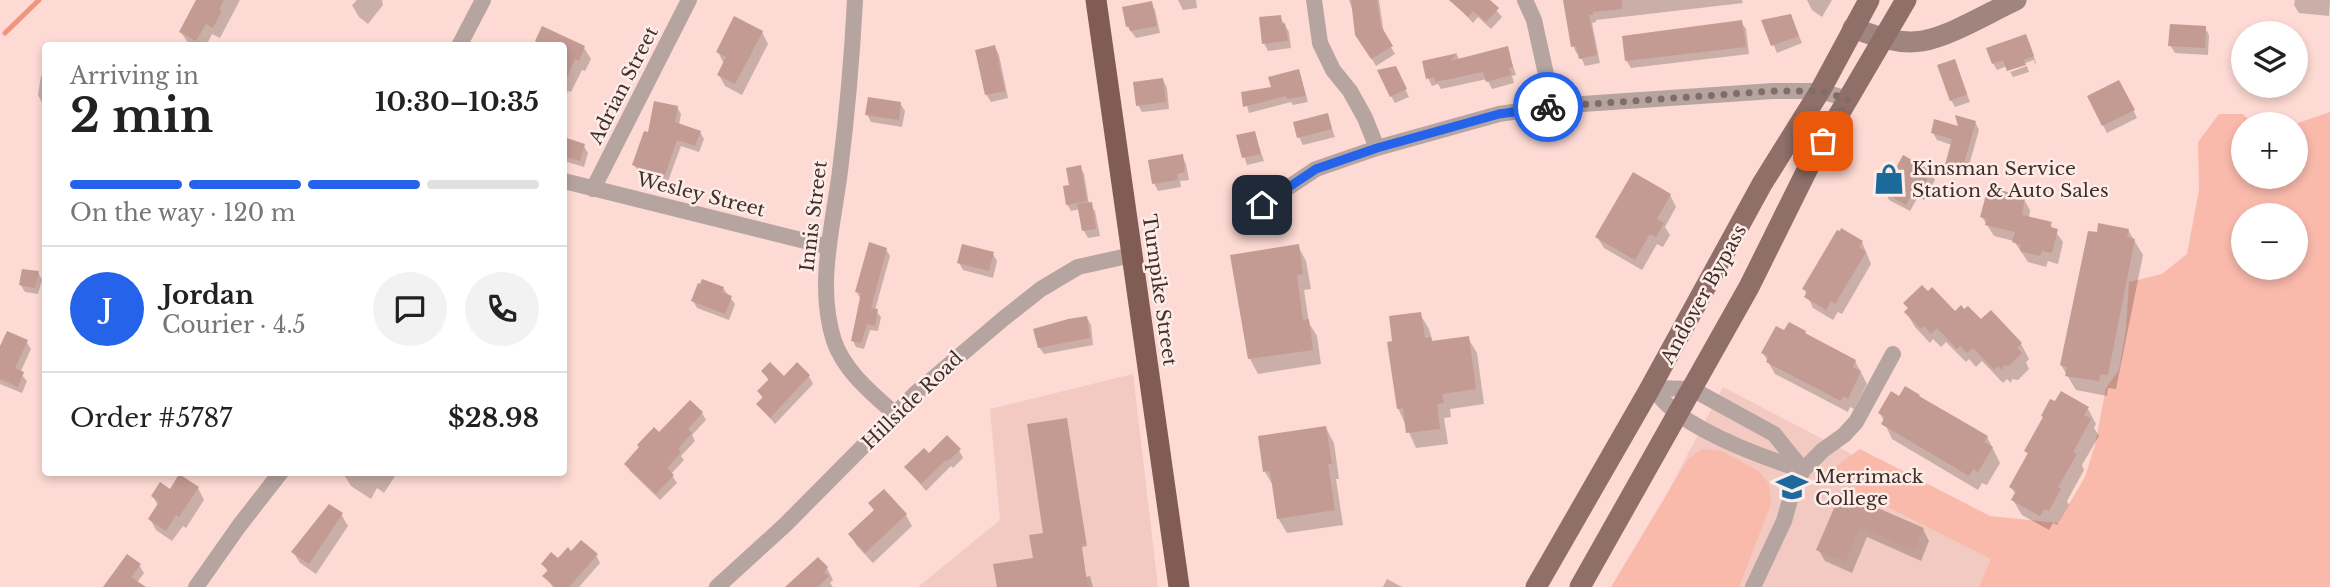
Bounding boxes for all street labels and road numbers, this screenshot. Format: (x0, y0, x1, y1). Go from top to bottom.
street label: Adrian Street (583, 22, 663, 149)
street label: Innis Street (795, 158, 832, 273)
street label: Wesley Street (633, 167, 768, 222)
street label: Turnpike Street (1137, 213, 1182, 368)
street label: Andover Bypass (1655, 221, 1751, 369)
street label: Hillside Road (857, 346, 968, 454)

